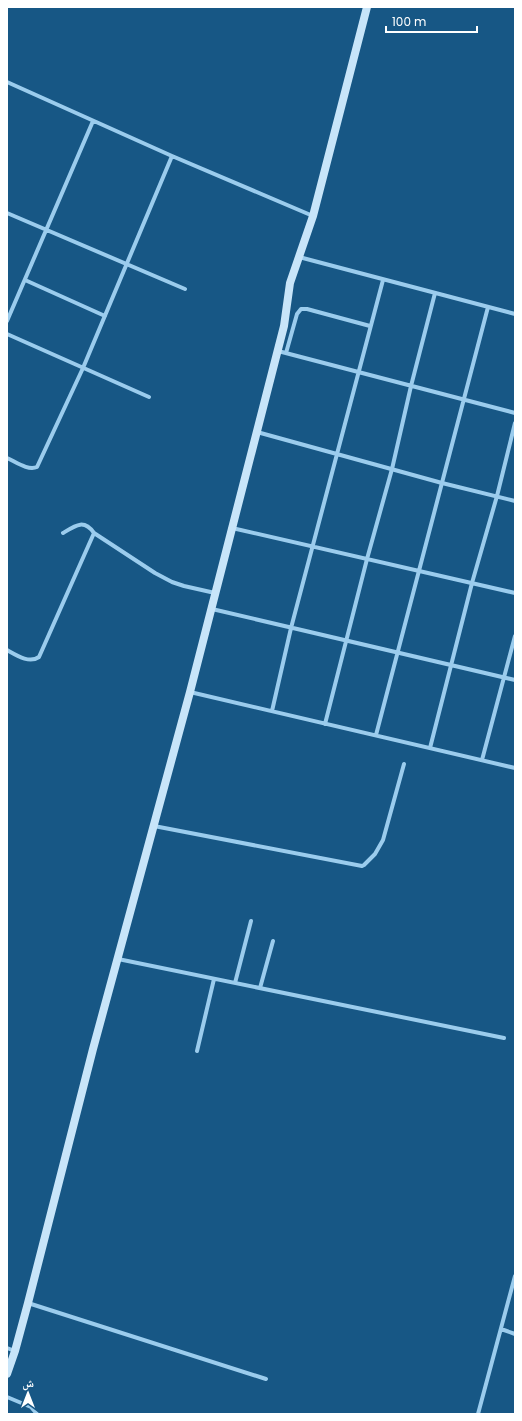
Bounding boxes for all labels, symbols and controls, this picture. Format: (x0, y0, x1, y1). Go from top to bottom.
scale bar (386, 8, 477, 34)
text: 100 m (392, 13, 426, 30)
north arrow (8, 1373, 48, 1413)
text: ش (22, 1375, 34, 1391)

